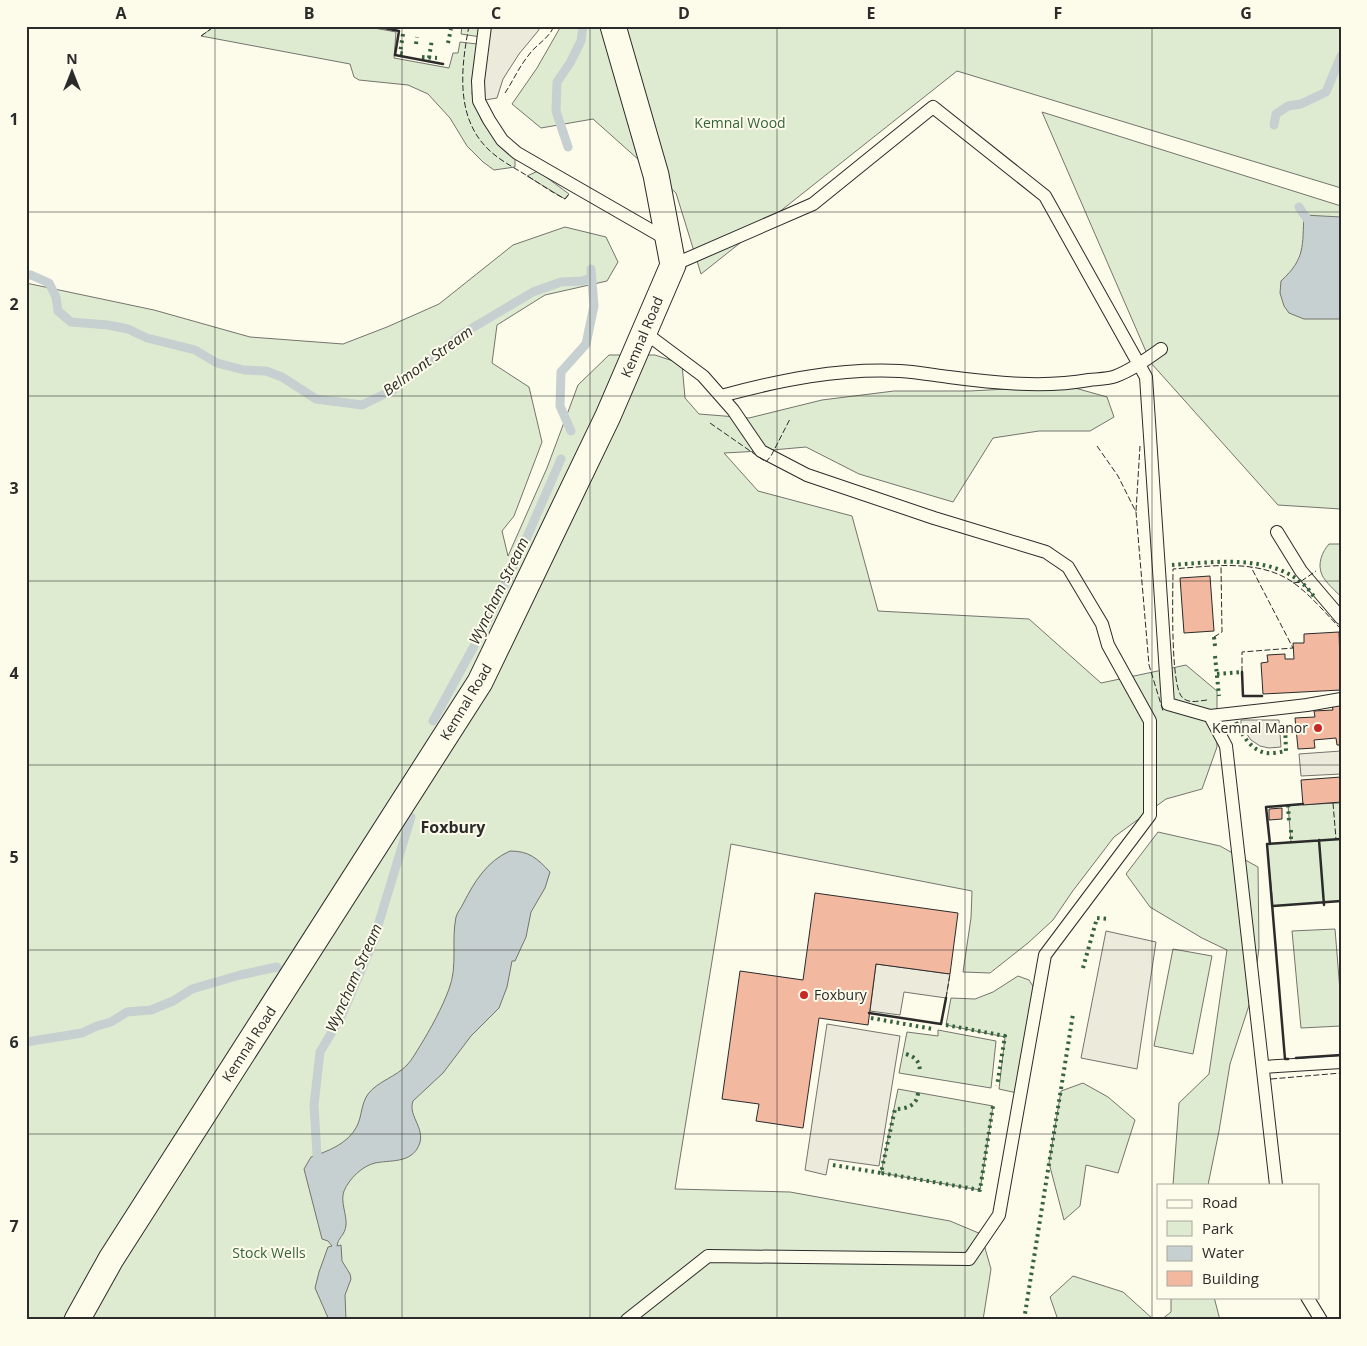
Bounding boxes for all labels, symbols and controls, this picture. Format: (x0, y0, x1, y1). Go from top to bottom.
text: A (115, 2, 127, 24)
text: B (304, 2, 314, 24)
text: C (491, 2, 501, 24)
text: D (678, 2, 690, 24)
text: E (867, 2, 876, 24)
text: F (1054, 2, 1062, 24)
text: G (1240, 2, 1252, 24)
north arrow (48, 48, 98, 98)
text: N (66, 49, 78, 68)
text: 1 (9, 108, 19, 130)
park label: Kemnal Wood (694, 113, 786, 132)
text: 2 (9, 293, 19, 315)
street label: Kemnal Road (616, 293, 667, 380)
water label: Belmont Stream (378, 321, 476, 400)
text: 3 (9, 477, 19, 499)
water label: Wyncham Stream (464, 534, 533, 647)
street label: Kemnal Road (435, 660, 496, 744)
text: 4 (9, 662, 19, 684)
place label: Kemnal Manor (1212, 718, 1308, 737)
marker: Kemnal Manor (1312, 722, 1324, 734)
district label: Foxbury (421, 816, 486, 838)
text: 5 (9, 846, 19, 868)
water label: Wyncham Stream (320, 920, 386, 1035)
place label: Foxbury (814, 985, 868, 1004)
marker: Foxbury (798, 989, 810, 1001)
street label: Kemnal Road (217, 1002, 280, 1085)
text: 6 (9, 1031, 19, 1053)
legend (1157, 1184, 1320, 1298)
text: Road (1202, 1192, 1238, 1212)
text: 7 (9, 1215, 19, 1237)
text: Park (1202, 1218, 1233, 1238)
text: Water (1202, 1242, 1244, 1262)
park label: Stock Wells (232, 1243, 306, 1262)
text: Building (1202, 1268, 1259, 1288)

